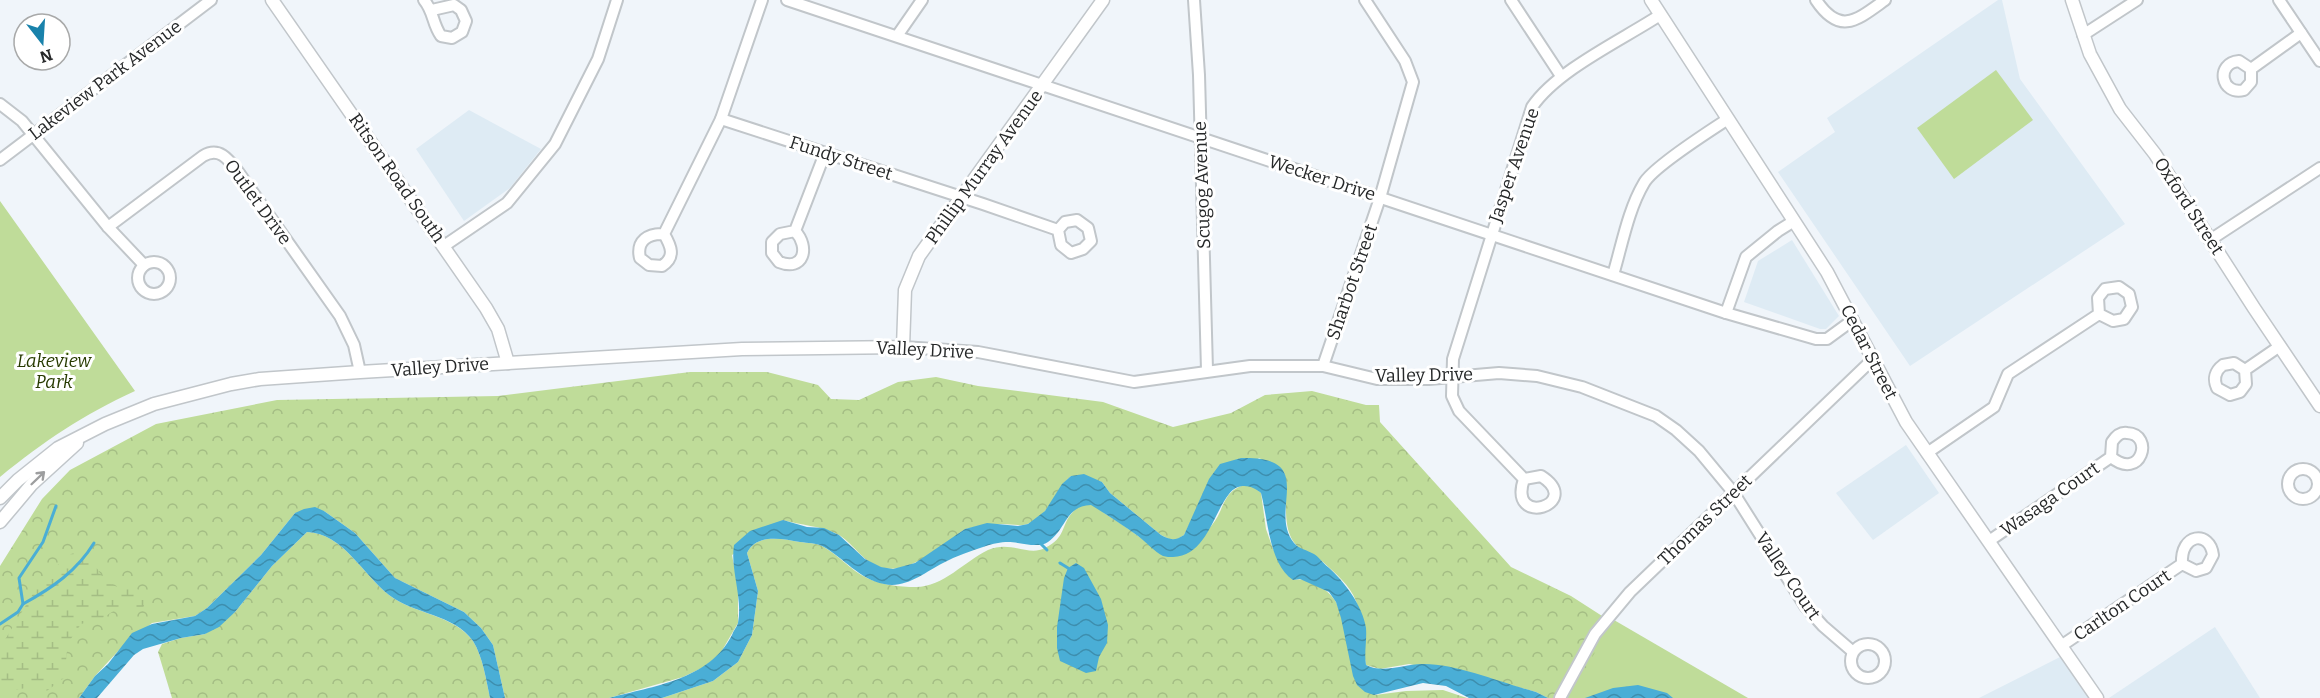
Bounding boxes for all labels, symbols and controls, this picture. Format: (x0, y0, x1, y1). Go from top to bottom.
north arrow (12, 12, 72, 72)
street label: Lakeview Park Avenue (24, 15, 186, 145)
text: N (38, 45, 55, 67)
street label: Phillip Murray Avenue (921, 86, 1047, 248)
street label: Jasper Avenue (1484, 105, 1544, 226)
street label: Ritson Road South (344, 109, 450, 247)
street label: Scugog Avenue (1189, 121, 1215, 249)
street label: Fundy Street (787, 131, 896, 185)
street label: Wecker Drive (1266, 150, 1378, 206)
street label: Oxford Street (2149, 153, 2229, 259)
street label: Outlet Drive (220, 155, 296, 249)
street label: Sharbot Street (1322, 221, 1382, 343)
street label: Cedar Street (1836, 301, 1903, 404)
street label: Valley Drive (875, 336, 975, 364)
park label: Lakeview Park (17, 350, 92, 393)
street label: Valley Drive (390, 353, 490, 381)
street label: Valley Drive (1375, 363, 1473, 387)
street label: Wasaga Court (1996, 457, 2104, 541)
street label: Thomas Street (1654, 469, 1757, 570)
one-way arrow (31, 471, 46, 485)
street label: Valley Court (1751, 528, 1826, 624)
street label: Carlton Court (2069, 564, 2175, 646)

